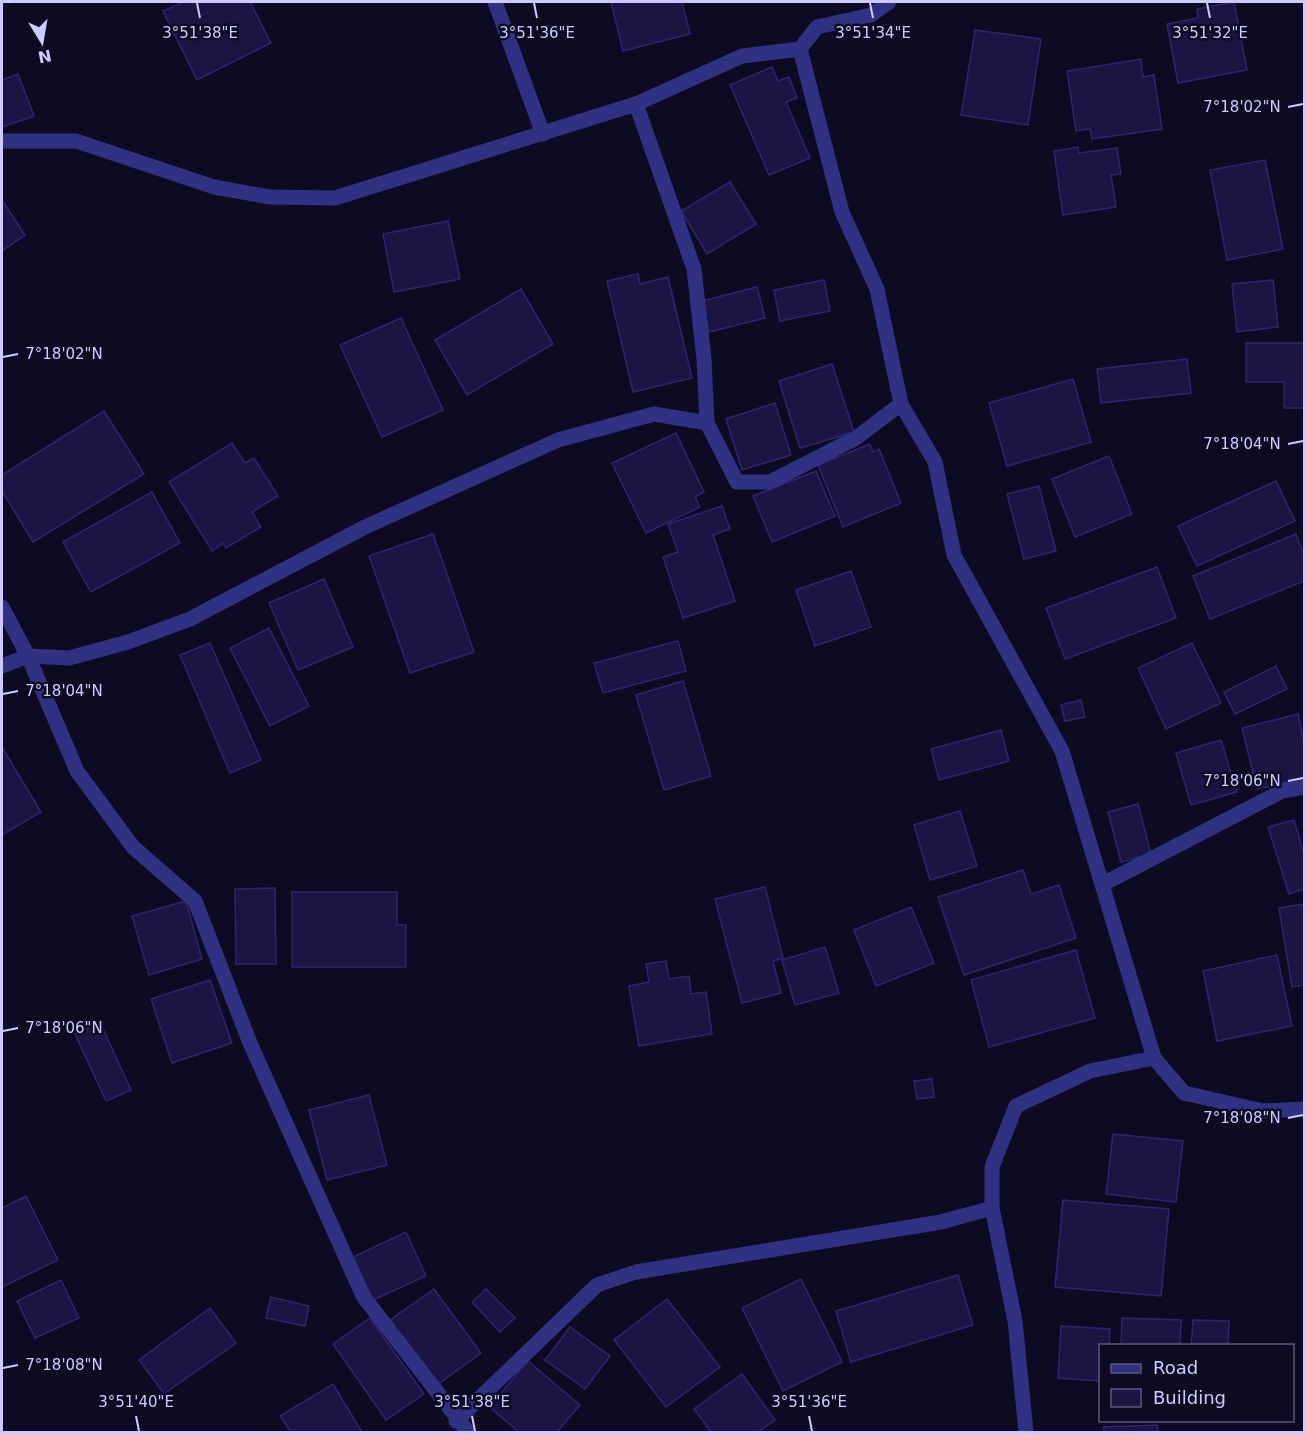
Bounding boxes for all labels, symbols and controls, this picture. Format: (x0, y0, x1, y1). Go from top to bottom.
north arrow (12, 12, 72, 72)
text: 3°51'38"E (162, 24, 238, 42)
text: 3°51'36"E (499, 24, 575, 42)
text: 3°51'34"E (835, 24, 911, 42)
text: 3°51'32"E (1172, 24, 1248, 42)
text: N (36, 46, 53, 67)
text: 7°18'02"N (1203, 98, 1281, 116)
text: 7°18'02"N (25, 345, 103, 363)
text: 7°18'04"N (1203, 435, 1281, 453)
text: 7°18'04"N (25, 682, 103, 700)
text: 7°18'06"N (1203, 772, 1281, 790)
text: 7°18'06"N (25, 1019, 103, 1037)
text: 7°18'08"N (1203, 1109, 1281, 1127)
legend (1099, 1344, 1294, 1422)
text: 7°18'08"N (25, 1356, 103, 1374)
text: Road (1153, 1357, 1198, 1378)
text: Building (1153, 1387, 1226, 1408)
text: 3°51'40"E (98, 1393, 174, 1411)
text: 3°51'38"E (434, 1393, 510, 1411)
text: 3°51'36"E (771, 1393, 847, 1411)

